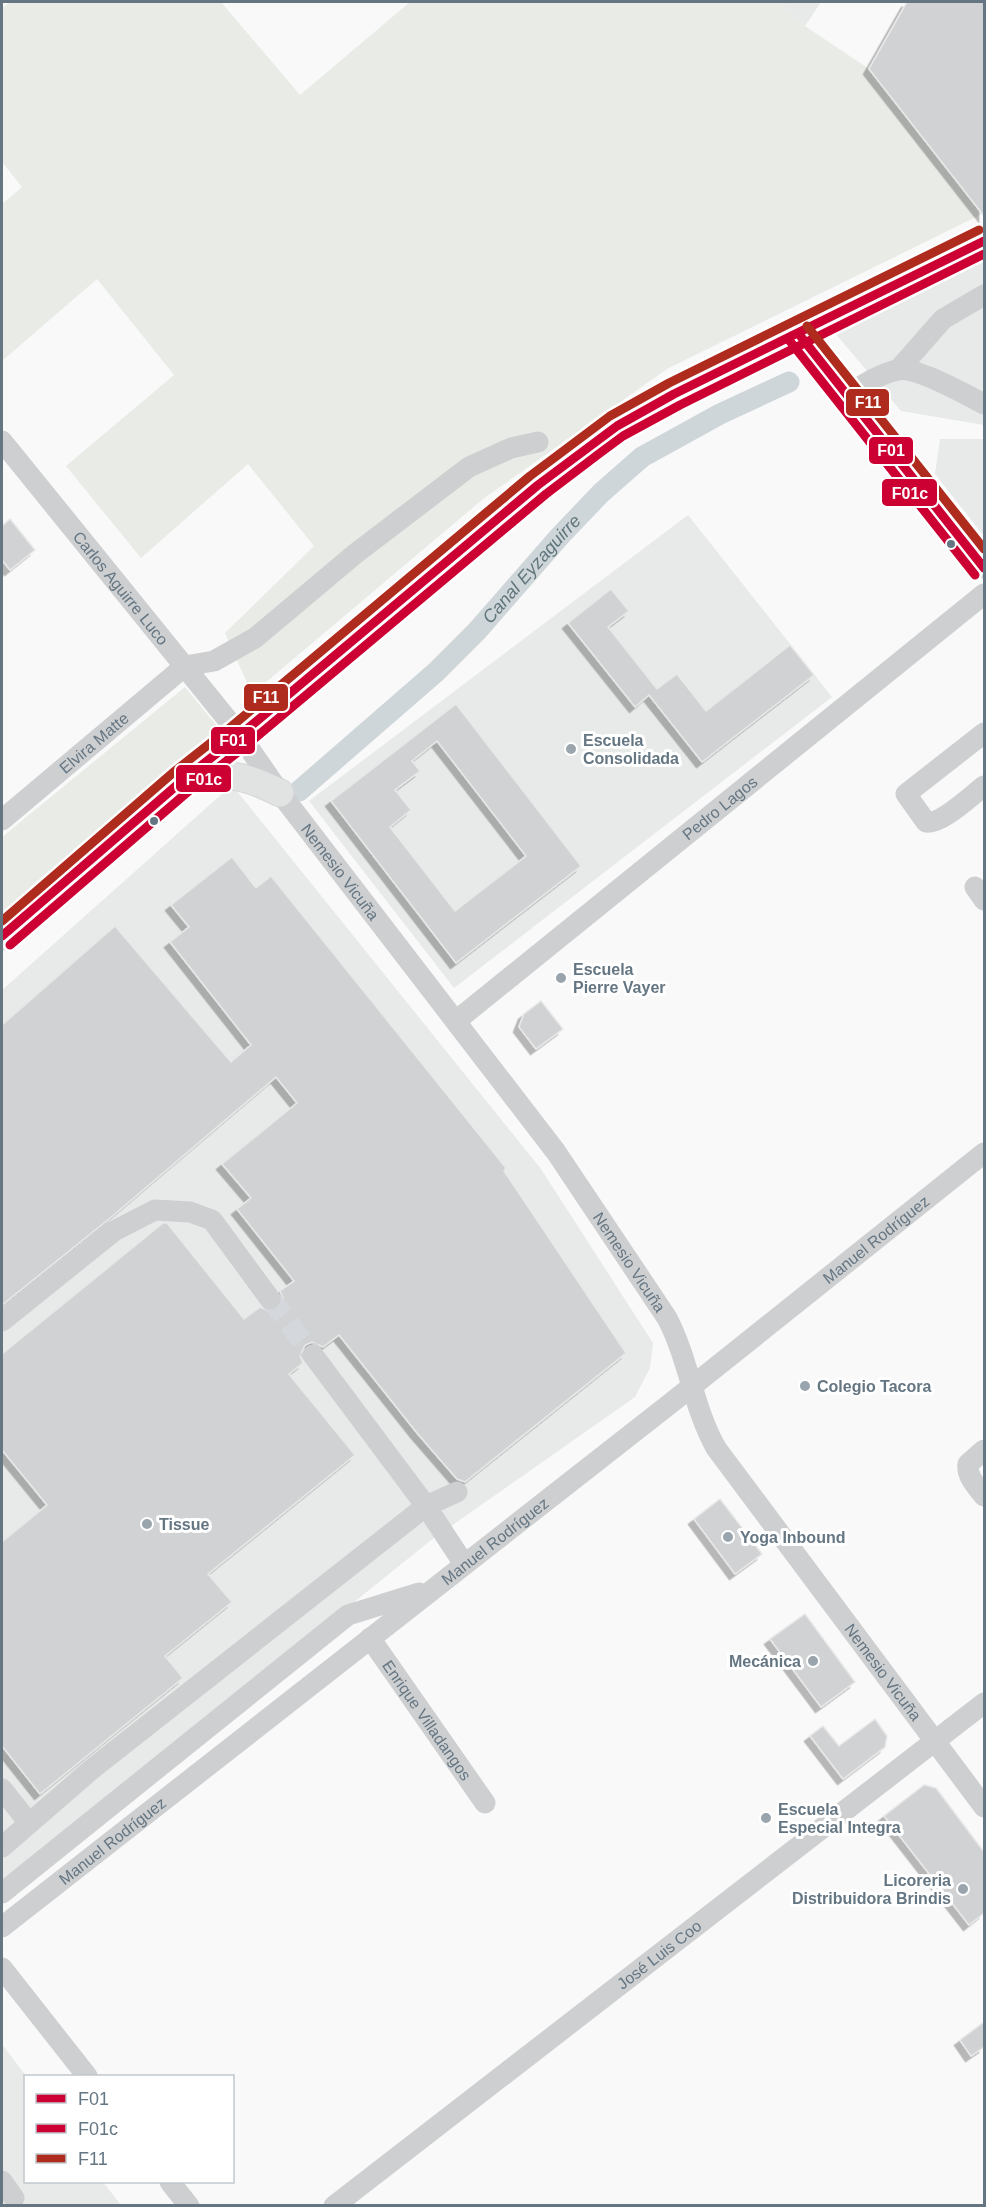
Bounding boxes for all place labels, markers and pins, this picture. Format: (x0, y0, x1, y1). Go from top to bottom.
unlabelled marker (945, 538, 957, 550)
place label: Escuela Consolidada (583, 732, 679, 767)
marker: Escuela Consolidada (564, 742, 578, 756)
unlabelled marker (148, 815, 160, 827)
place label: Escuela Pierre Vayer (573, 961, 666, 996)
marker: Escuela Pierre Vayer (554, 971, 568, 985)
place label: Colegio Tacora (817, 1378, 931, 1395)
marker: Colegio Tacora (798, 1379, 812, 1393)
place label: Tissue (159, 1516, 210, 1533)
marker: Tissue (140, 1517, 154, 1531)
place label: Yoga Inbound (740, 1529, 845, 1546)
marker: Yoga Inbound (721, 1530, 735, 1544)
place label: Mecánica (729, 1653, 801, 1670)
marker: Mecánica (806, 1654, 820, 1668)
place label: Escuela Especial Integra (778, 1801, 901, 1836)
marker: Escuela Especial Integra (759, 1811, 773, 1825)
place label: Licoreria Distribuidora Brindis (792, 1872, 951, 1907)
marker: Licoreria Distribuidora Brindis (956, 1882, 970, 1896)

